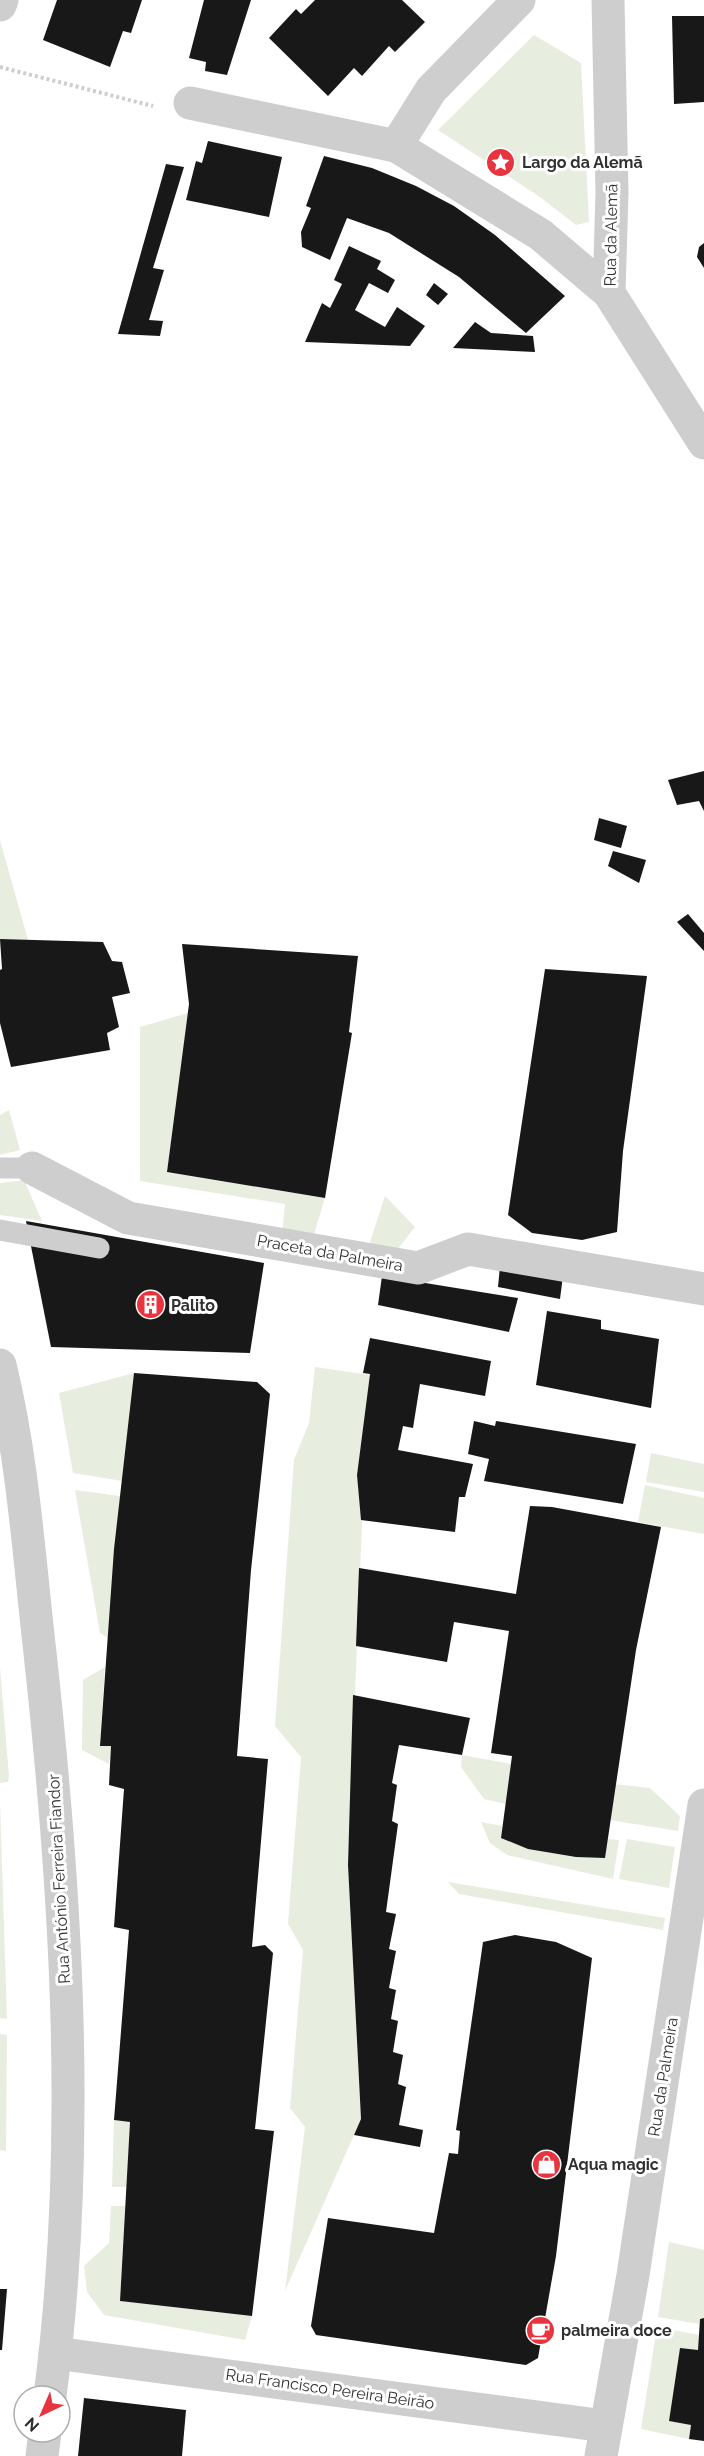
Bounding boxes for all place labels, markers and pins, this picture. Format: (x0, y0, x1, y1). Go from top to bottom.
place icon: Largo da Alemã (485, 146, 517, 178)
place label: Largo da Alemã (522, 153, 643, 172)
building icon: Palito (134, 1289, 166, 1321)
place label: Palito (171, 1296, 215, 1315)
shop icon: Aqua magic (531, 2148, 563, 2180)
place label: Aqua magic (568, 2155, 659, 2174)
cafe icon: palmeira doce (524, 2314, 556, 2346)
place label: palmeira doce (561, 2321, 672, 2340)

